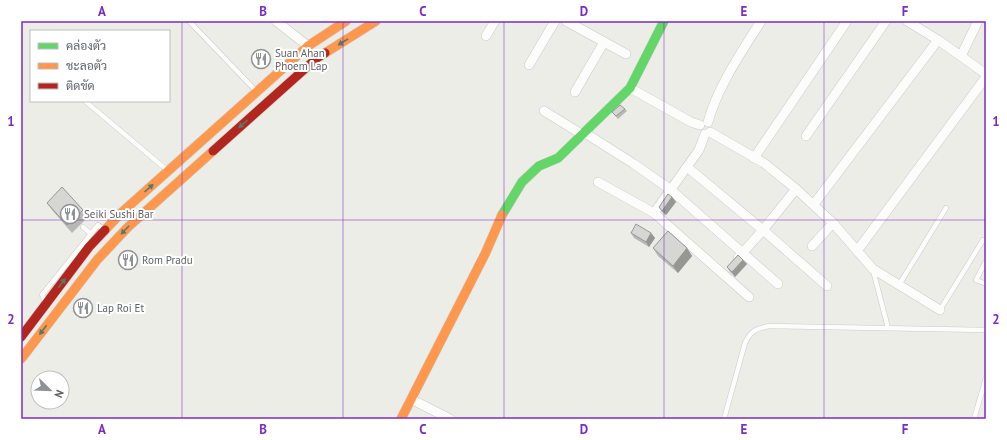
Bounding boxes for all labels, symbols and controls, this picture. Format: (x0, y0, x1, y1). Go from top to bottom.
text: A (98, 3, 106, 20)
text: B (259, 3, 267, 20)
text: C (419, 3, 427, 20)
text: D (580, 3, 588, 20)
text: E (741, 3, 748, 20)
text: F (902, 3, 909, 20)
legend (30, 30, 170, 102)
text: คล่องตัว (66, 38, 106, 53)
one-way arrow (337, 38, 349, 45)
place label: Suan Ahan Phoem Lap (275, 46, 327, 73)
restaurant icon: Suan Ahan Phoem Lap (250, 48, 272, 70)
text: ชะลอตัว (66, 58, 107, 73)
text: ติดขัด (66, 78, 95, 93)
text: 1 (7, 113, 15, 130)
text: 1 (992, 113, 1000, 130)
one-way arrow (238, 119, 248, 129)
one-way arrow (144, 184, 155, 193)
restaurant icon: Seiki Sushi Bar (59, 203, 81, 225)
place label: Seiki Sushi Bar (84, 207, 154, 221)
one-way arrow (120, 225, 130, 235)
restaurant icon: Rom Pradu (117, 249, 139, 271)
place label: Rom Pradu (142, 253, 193, 267)
one-way arrow (57, 278, 66, 289)
restaurant icon: Lap Roi Et (72, 297, 94, 319)
place label: Lap Roi Et (97, 301, 145, 315)
text: 2 (7, 311, 15, 328)
text: 2 (992, 311, 1000, 328)
one-way arrow (39, 325, 47, 336)
north arrow (30, 370, 70, 410)
text: N (51, 388, 67, 400)
text: A (98, 421, 106, 438)
text: B (259, 421, 267, 438)
text: C (419, 421, 427, 438)
text: D (580, 421, 588, 438)
text: E (741, 421, 748, 438)
text: F (902, 421, 909, 438)

